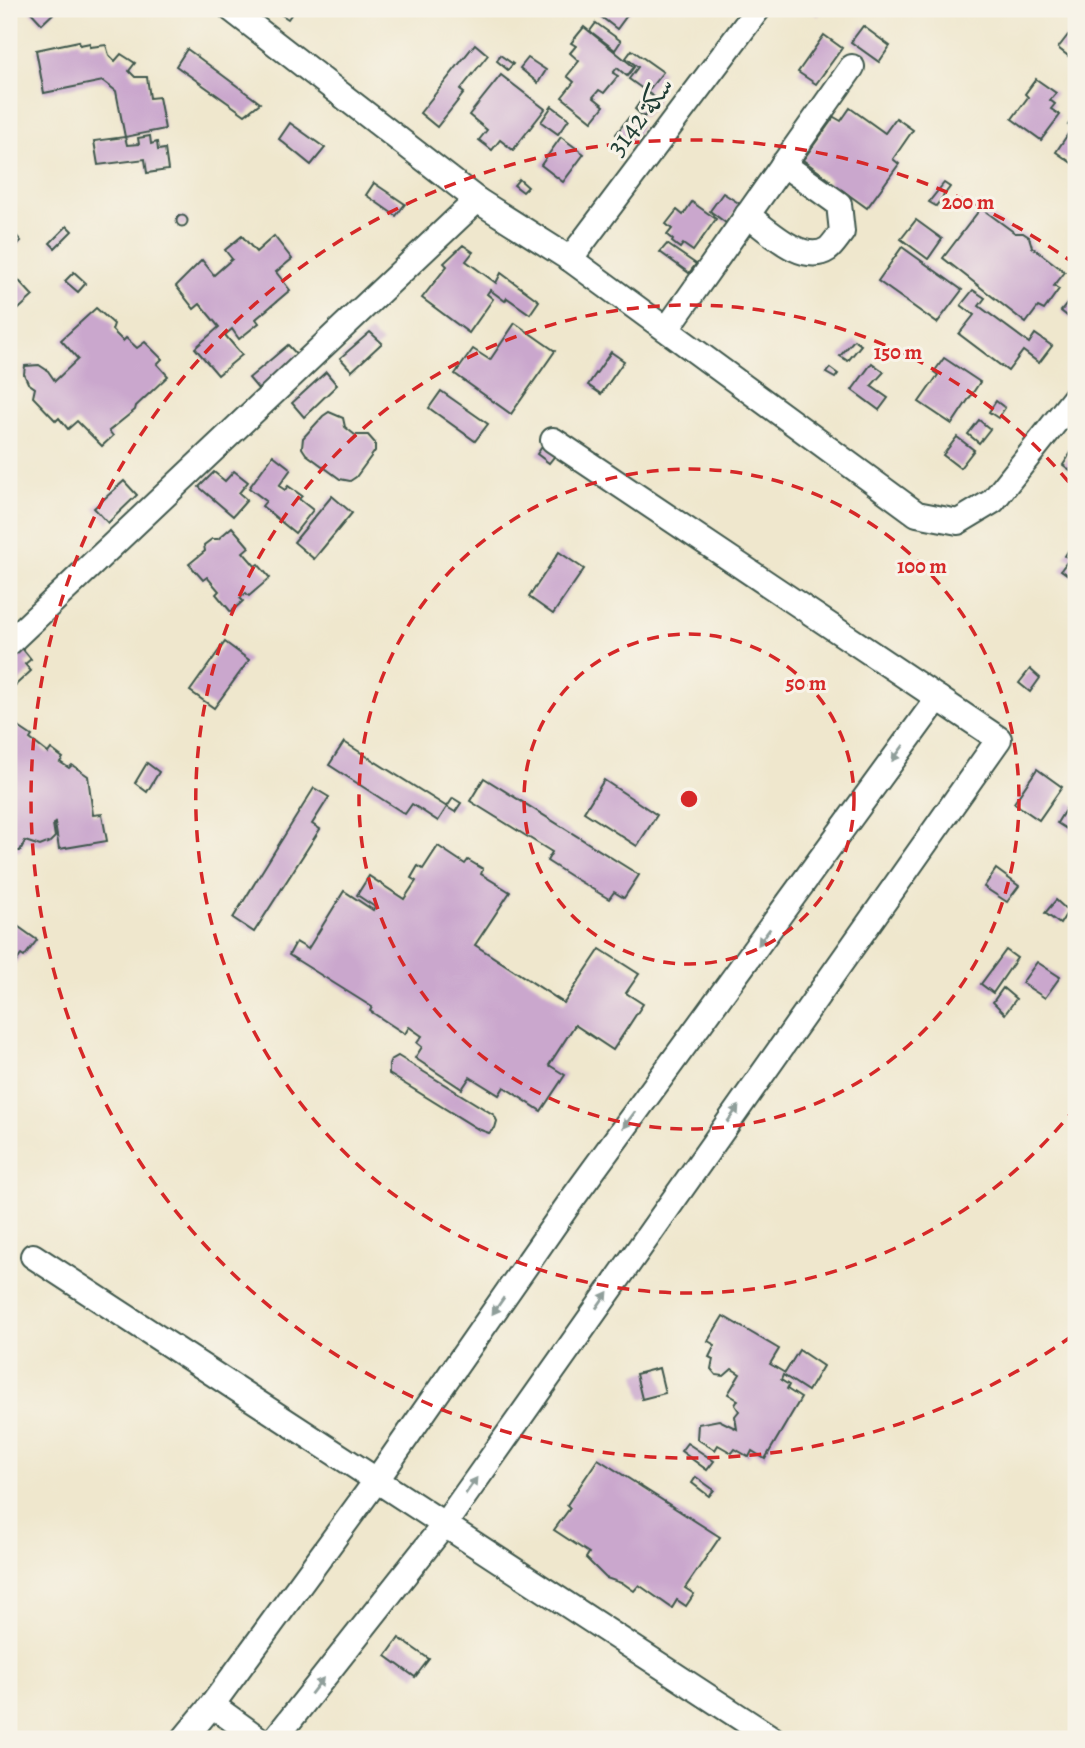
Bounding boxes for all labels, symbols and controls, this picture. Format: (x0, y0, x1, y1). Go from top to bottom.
street label: سكة 3142 (597, 68, 683, 164)
text: 200 m (942, 188, 995, 216)
text: 150 m (874, 338, 923, 366)
text: 100 m (897, 552, 947, 580)
text: 50 m (786, 669, 827, 697)
one-way arrow (891, 744, 905, 762)
centre of rings (677, 787, 701, 811)
one-way arrow (757, 928, 771, 946)
one-way arrow (726, 1105, 740, 1123)
one-way arrow (622, 1111, 637, 1129)
one-way arrow (595, 1291, 609, 1309)
one-way arrow (491, 1297, 505, 1315)
one-way arrow (464, 1477, 478, 1495)
one-way arrow (309, 1677, 324, 1694)

